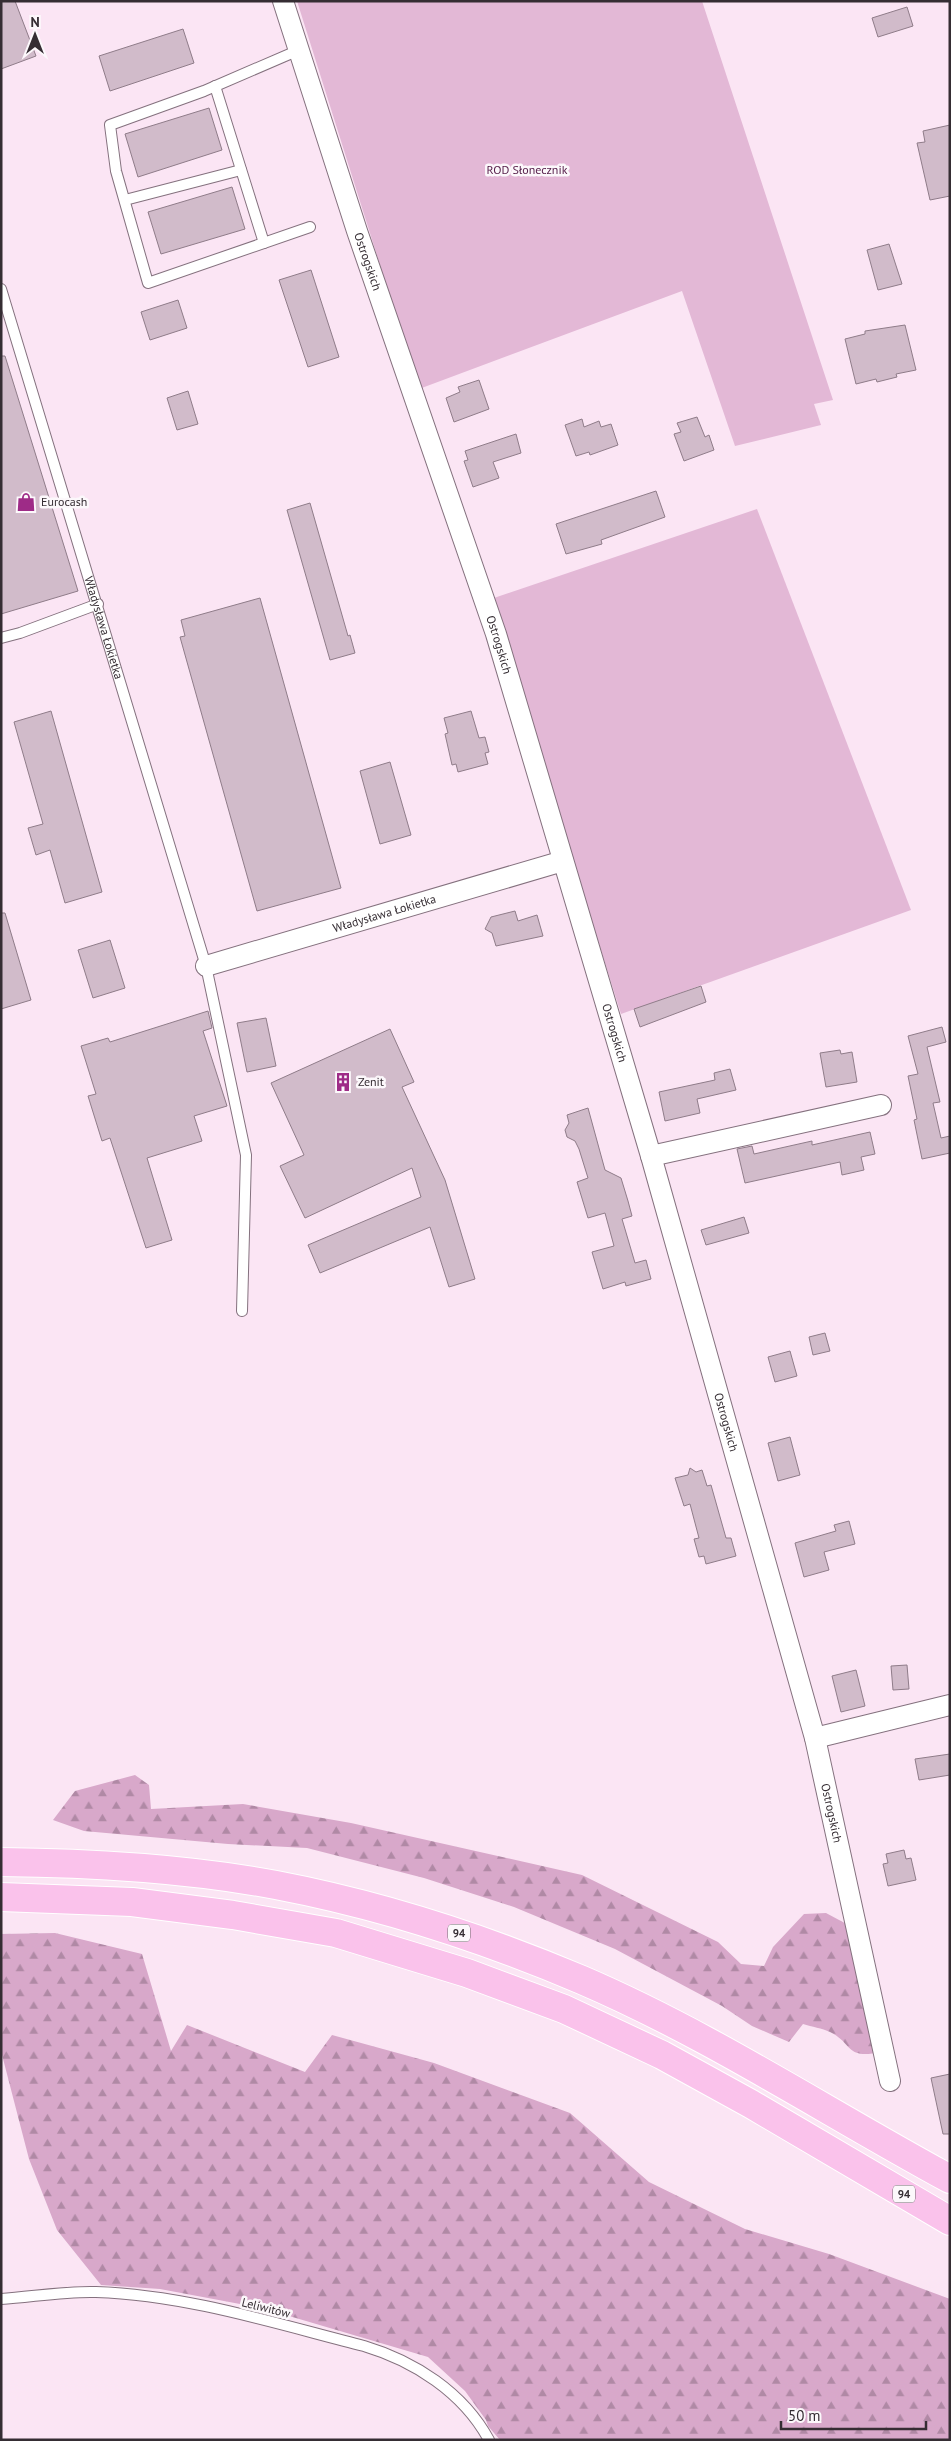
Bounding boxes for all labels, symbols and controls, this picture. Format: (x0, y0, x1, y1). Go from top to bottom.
north arrow (10, 10, 60, 60)
text: N (30, 13, 40, 31)
park label: ROD Słonecznik (487, 162, 568, 177)
street label: Ostrogskich (351, 230, 385, 292)
shop icon: Eurocash (15, 491, 37, 513)
place label: Eurocash (41, 494, 87, 509)
street label: Władysława Łokietka (81, 574, 127, 681)
street label: Ostrogskich (483, 613, 515, 676)
street label: Władysława Łokietka (331, 891, 438, 935)
street label: Ostrogskich (599, 1002, 631, 1064)
building icon: Zenit (332, 1071, 354, 1093)
place label: Zenit (358, 1074, 384, 1089)
street label: Ostrogskich (711, 1391, 742, 1453)
street label: Ostrogskich (818, 1782, 846, 1844)
road number: 94 (448, 1925, 470, 1942)
road number: 94 (893, 2186, 915, 2202)
street label: Leliwitów (240, 2294, 292, 2321)
scale bar (781, 2398, 926, 2430)
text: 50 m (788, 2406, 821, 2425)

